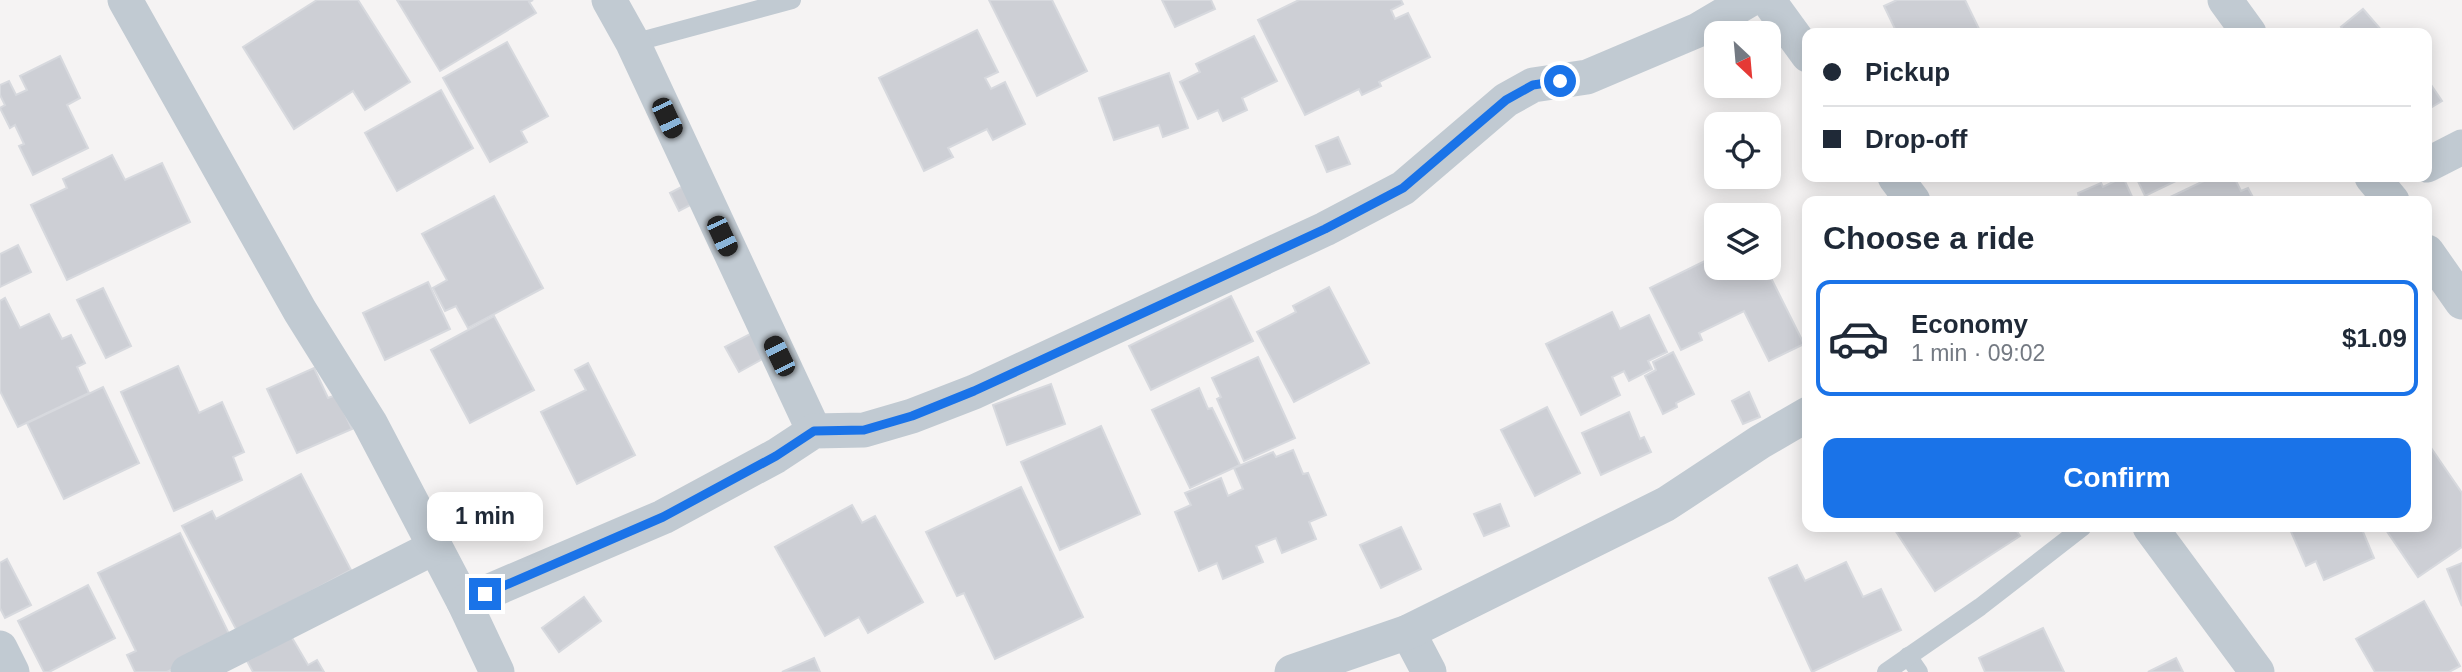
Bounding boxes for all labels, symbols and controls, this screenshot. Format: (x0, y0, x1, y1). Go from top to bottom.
north arrow (1704, 21, 1782, 98)
map controls (1704, 21, 1781, 280)
text: Pickup (1865, 57, 1950, 87)
route start (1544, 65, 1576, 97)
car (649, 95, 686, 141)
button: locate (1704, 112, 1781, 189)
text: Drop-off (1865, 124, 1968, 154)
button: layers (1704, 203, 1781, 280)
car (704, 213, 741, 259)
text: Choose a ride (1823, 220, 2035, 256)
icon: car (1827, 307, 1890, 370)
text: Economy (1911, 309, 2028, 339)
text: $1.09 (2342, 323, 2407, 353)
car (761, 333, 798, 379)
text: 1 min · 09:02 (1911, 340, 2045, 366)
button: Confirm (1823, 438, 2411, 518)
callout: 1 min (427, 492, 543, 542)
text: 1 min (455, 503, 515, 529)
route end (469, 578, 501, 610)

